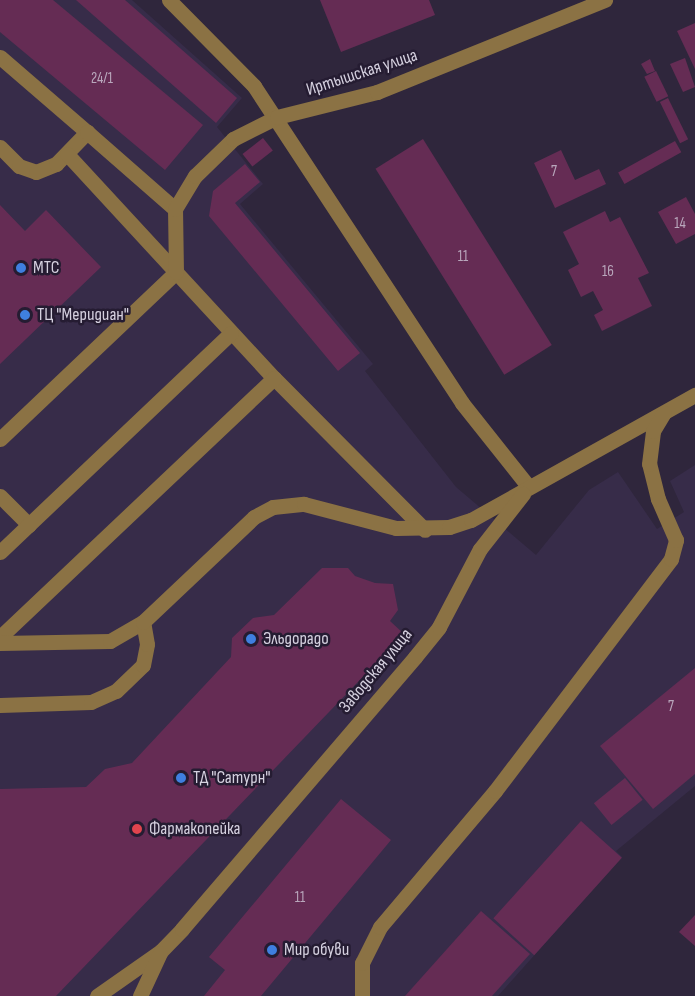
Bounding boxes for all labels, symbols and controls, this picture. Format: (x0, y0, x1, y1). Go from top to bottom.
street label: Иртышская улица (304, 45, 420, 101)
house number: 24/1 (91, 70, 113, 88)
house number: 7 (551, 163, 557, 181)
house number: 14 (674, 215, 686, 233)
house number: 11 (458, 248, 468, 266)
place label: МТС (33, 257, 59, 279)
marker: МТС (14, 261, 28, 275)
house number: 16 (602, 263, 614, 281)
place label: ТЦ "Меридиан" (37, 304, 129, 326)
marker: ТЦ "Меридиан" (18, 308, 32, 322)
street label: Заводская улица (335, 625, 417, 717)
place label: Эльдорадо (263, 628, 329, 650)
marker: Эльдорадо (244, 632, 258, 646)
house number: 7 (668, 698, 674, 716)
place label: ТД "Сатурн" (193, 767, 271, 789)
marker: ТД "Сатурн" (174, 771, 188, 785)
place label: Фармакопейка (149, 818, 241, 840)
marker: Фармакопейка (130, 822, 144, 836)
house number: 11 (295, 889, 305, 907)
place label: Мир обуви (284, 939, 349, 961)
marker: Мир обуви (265, 943, 279, 957)

